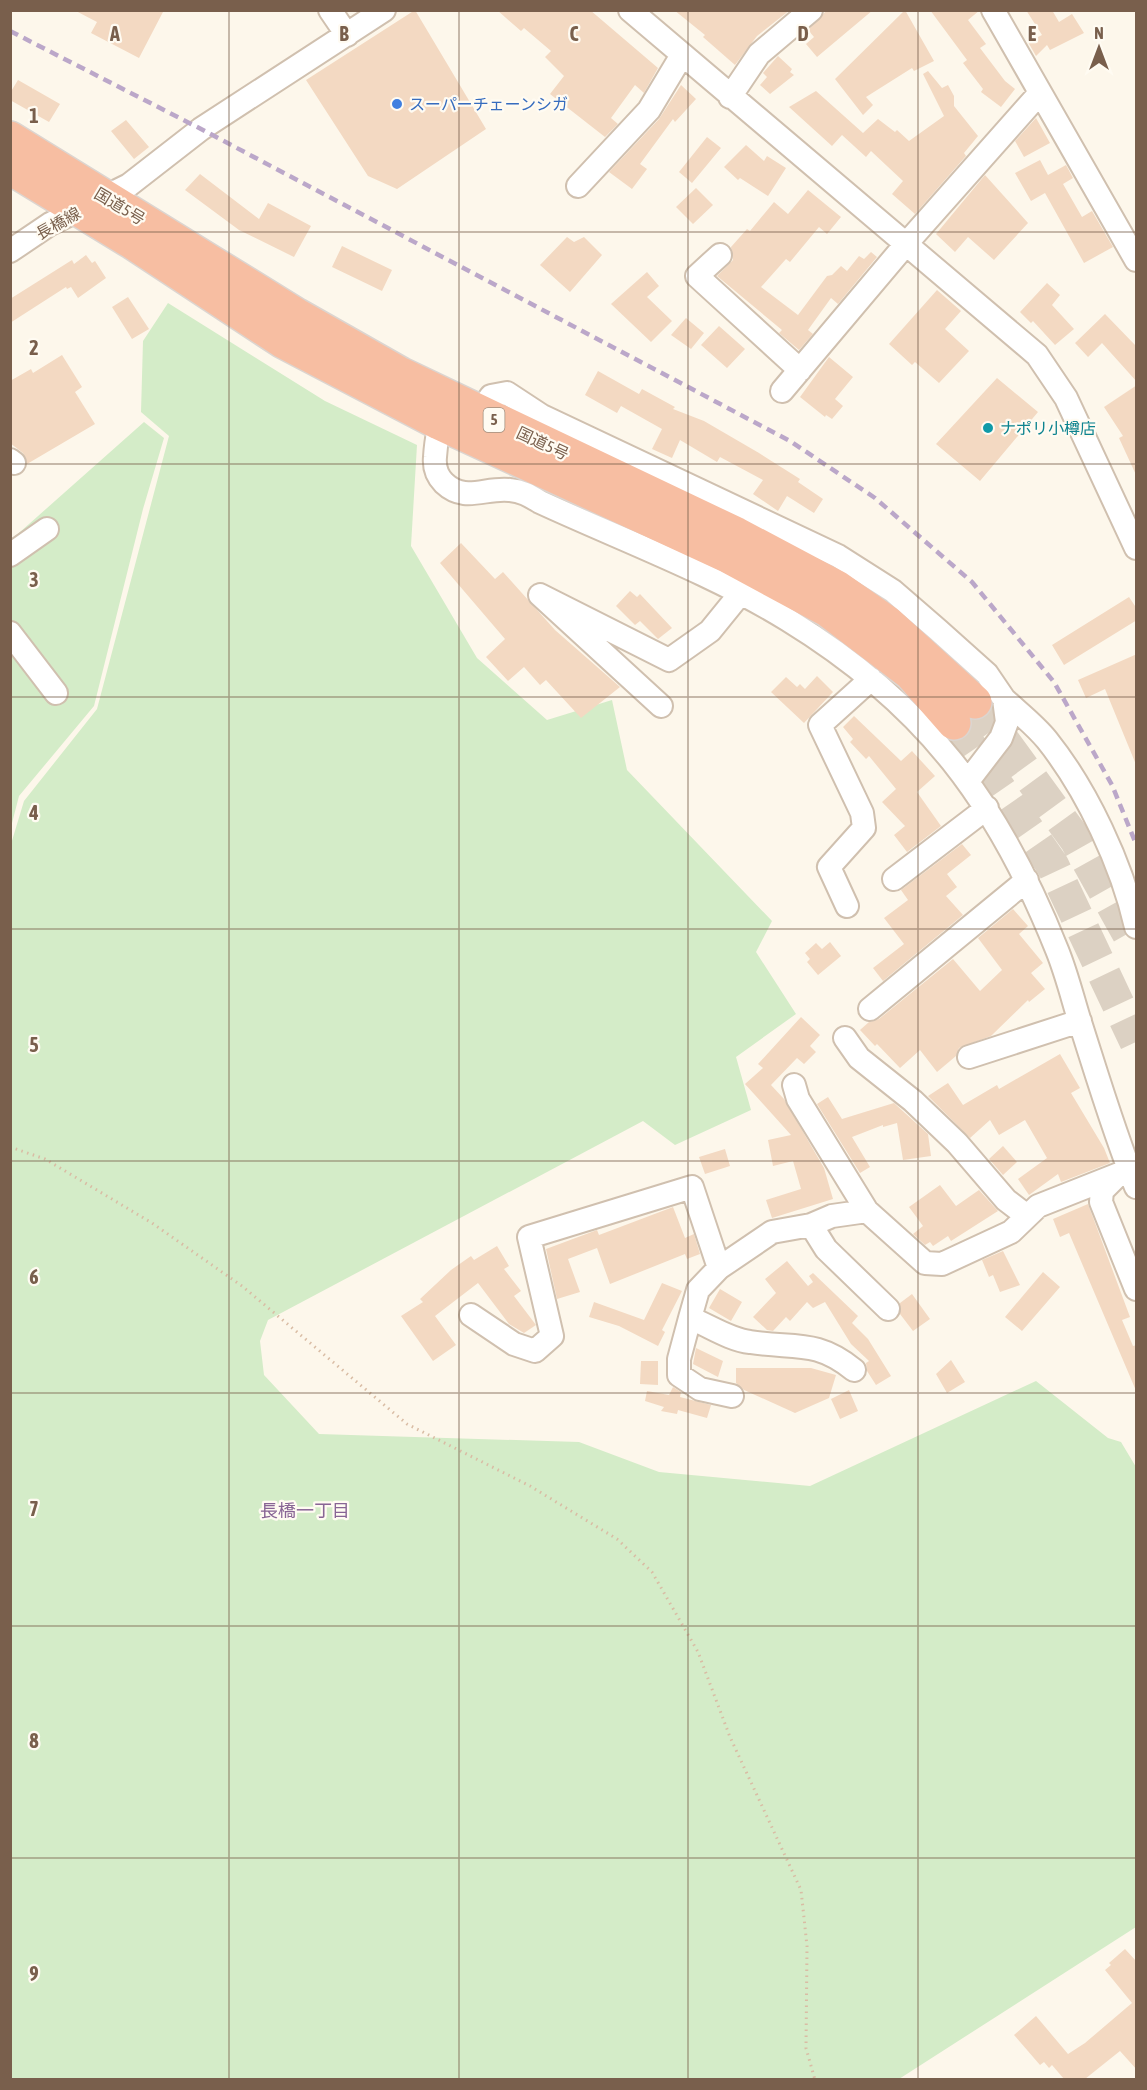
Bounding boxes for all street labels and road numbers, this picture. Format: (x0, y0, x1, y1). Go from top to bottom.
street label: 国道5号 (92, 184, 148, 228)
street label: 長橋線 (33, 203, 83, 243)
road number: 5 (484, 408, 504, 432)
street label: 国道5号 (514, 423, 572, 463)

